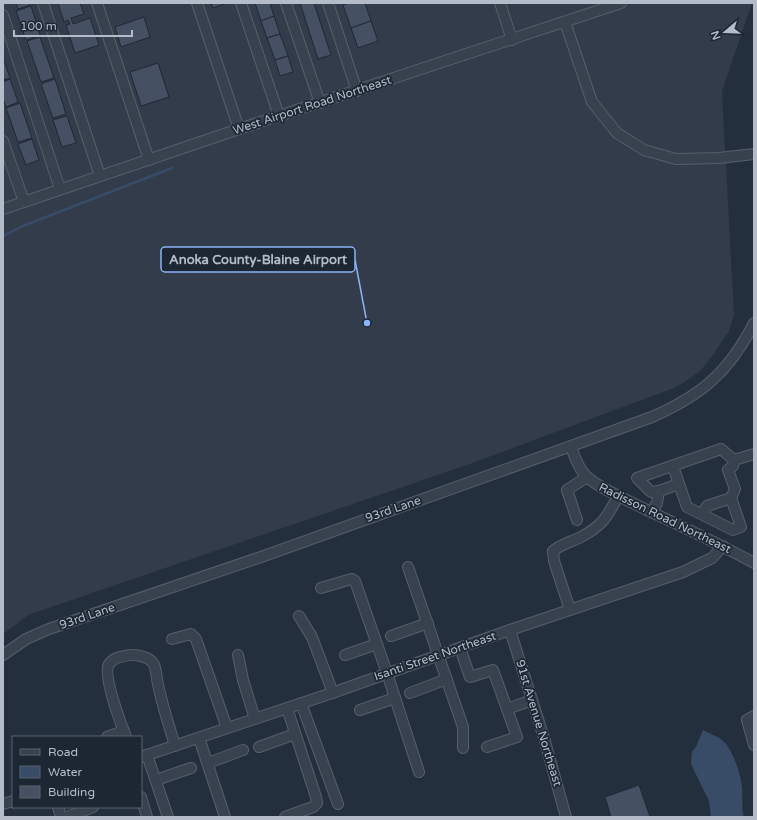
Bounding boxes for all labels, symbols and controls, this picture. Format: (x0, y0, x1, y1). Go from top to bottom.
scale bar (14, 12, 132, 38)
north arrow (705, 12, 745, 52)
text: 100 m (20, 19, 57, 33)
text: N (708, 29, 724, 41)
street label: West Airport Road Northeast (231, 73, 393, 137)
callout: Anoka County-Blaine Airport (161, 247, 355, 272)
text: Anoka County-Blaine Airport (169, 252, 347, 268)
street label: Radisson Road Northeast (597, 480, 734, 556)
street label: 93rd Lane (363, 493, 423, 525)
street label: 93rd Lane (57, 600, 117, 632)
street label: Isanti Street Northeast (372, 628, 498, 683)
street label: 91st Avenue Northeast (513, 658, 565, 788)
legend (12, 736, 142, 808)
text: Road (48, 745, 78, 759)
text: Water (48, 765, 83, 779)
text: Building (48, 785, 95, 799)

